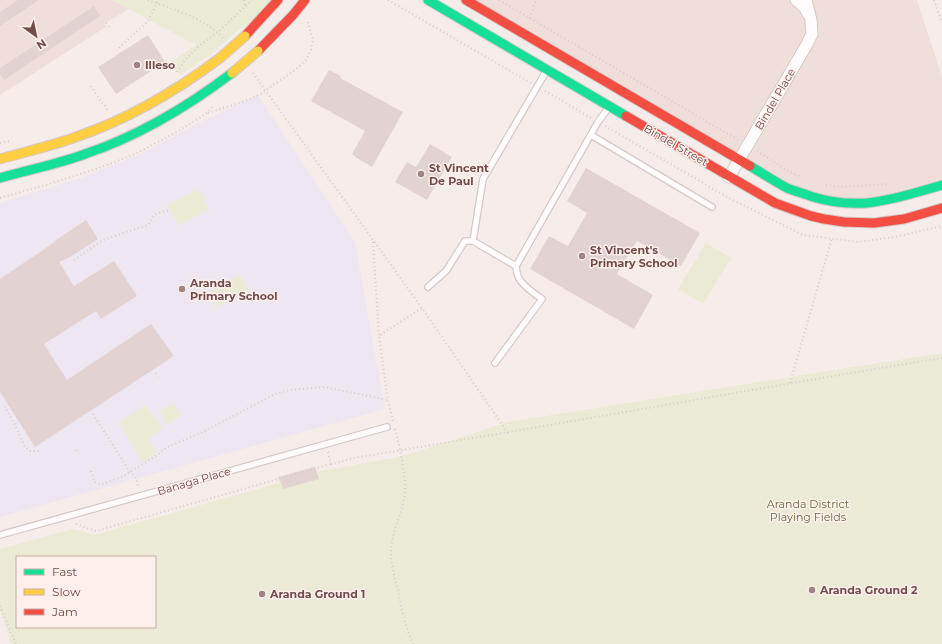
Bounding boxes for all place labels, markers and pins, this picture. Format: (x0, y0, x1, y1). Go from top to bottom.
place label: Illeso (145, 58, 175, 72)
marker: Illeso (132, 60, 142, 70)
place label: St Vincent De Paul (429, 161, 489, 188)
marker: St Vincent De Paul (416, 169, 426, 179)
place label: St Vincent's Primary School (590, 243, 678, 270)
marker: St Vincent's Primary School (577, 251, 587, 261)
place label: Aranda Primary School (189, 276, 278, 303)
marker: Aranda Primary School (177, 284, 187, 294)
place label: Aranda Ground 2 (819, 583, 918, 597)
marker: Aranda Ground 2 (807, 585, 817, 595)
place label: Aranda Ground 1 (269, 587, 365, 601)
marker: Aranda Ground 1 (257, 589, 267, 599)

